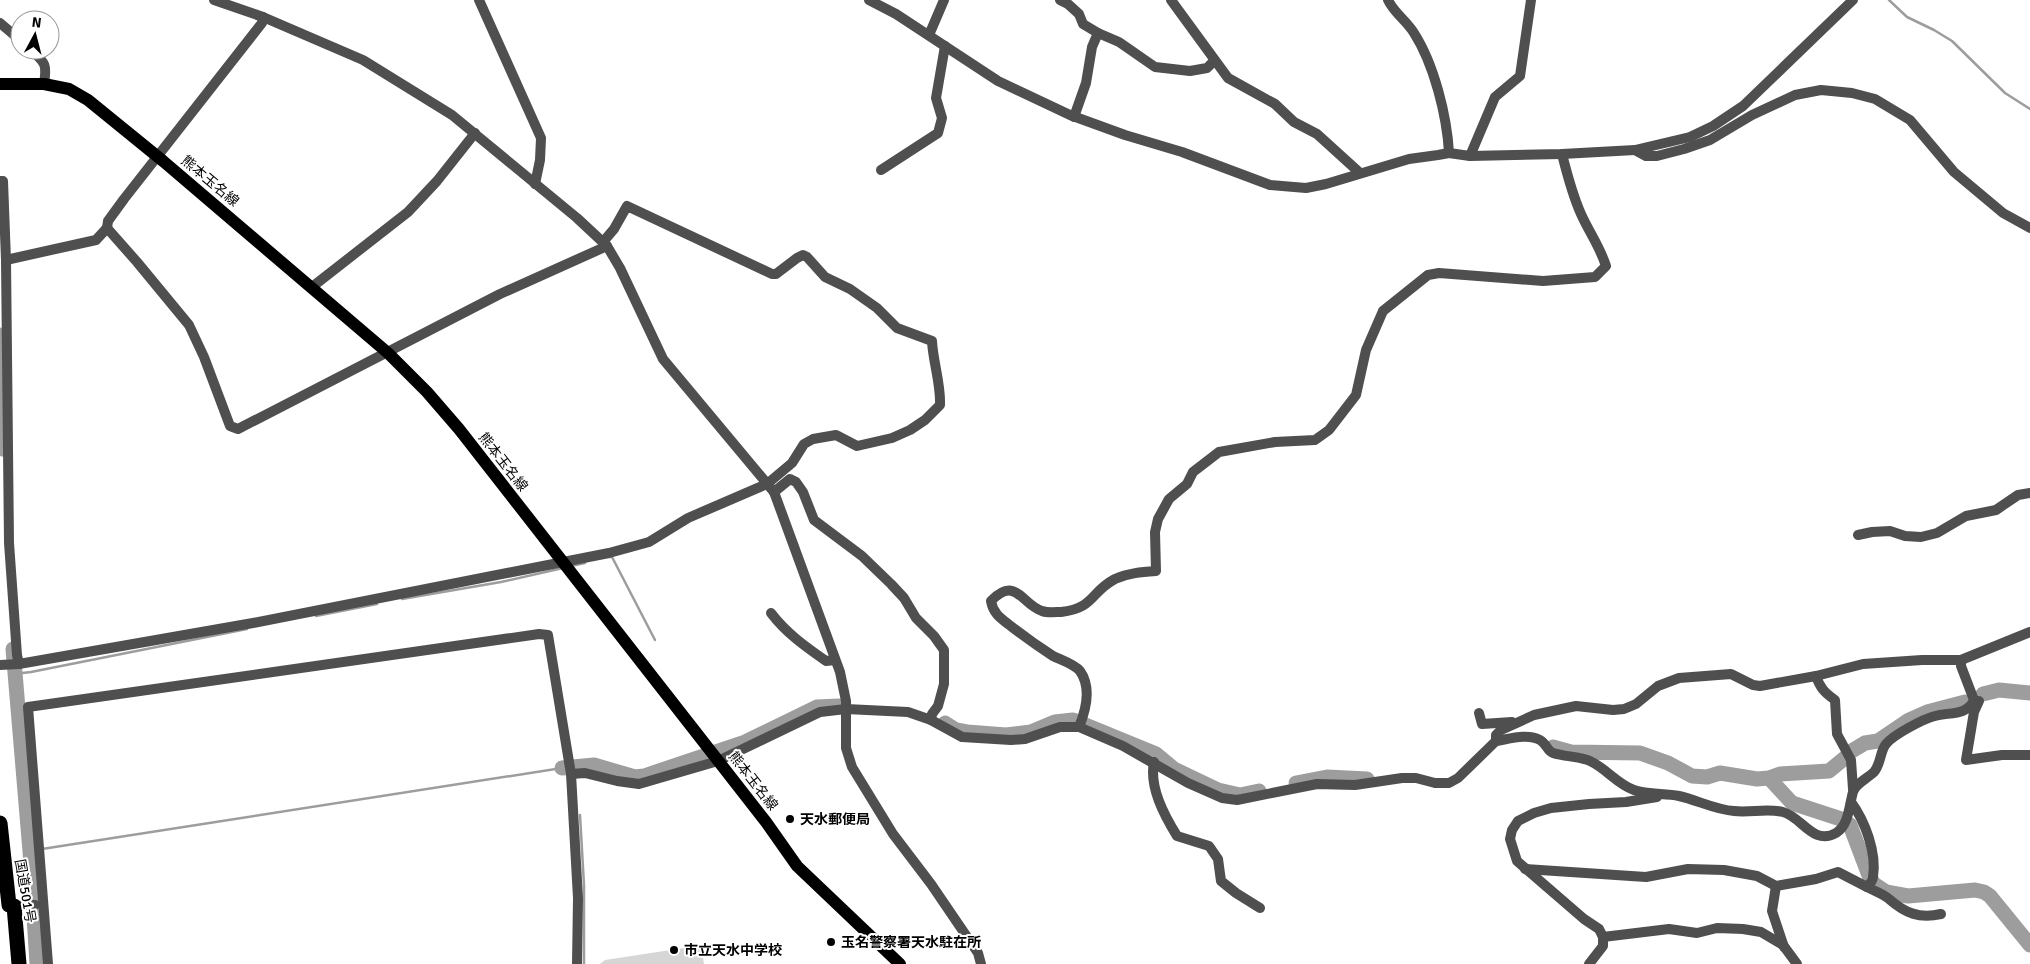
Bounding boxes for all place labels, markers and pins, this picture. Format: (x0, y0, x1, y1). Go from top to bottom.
place label: 天水郵便局 (800, 811, 870, 828)
marker: 天水郵便局 (784, 813, 796, 825)
place label: 玉名警察署天水駐在所 (841, 934, 981, 951)
marker: 玉名警察署天水駐在所 (825, 936, 837, 948)
place label: 市立天水中学校 (684, 942, 782, 959)
marker: 市立天水中学校 (668, 944, 680, 956)

